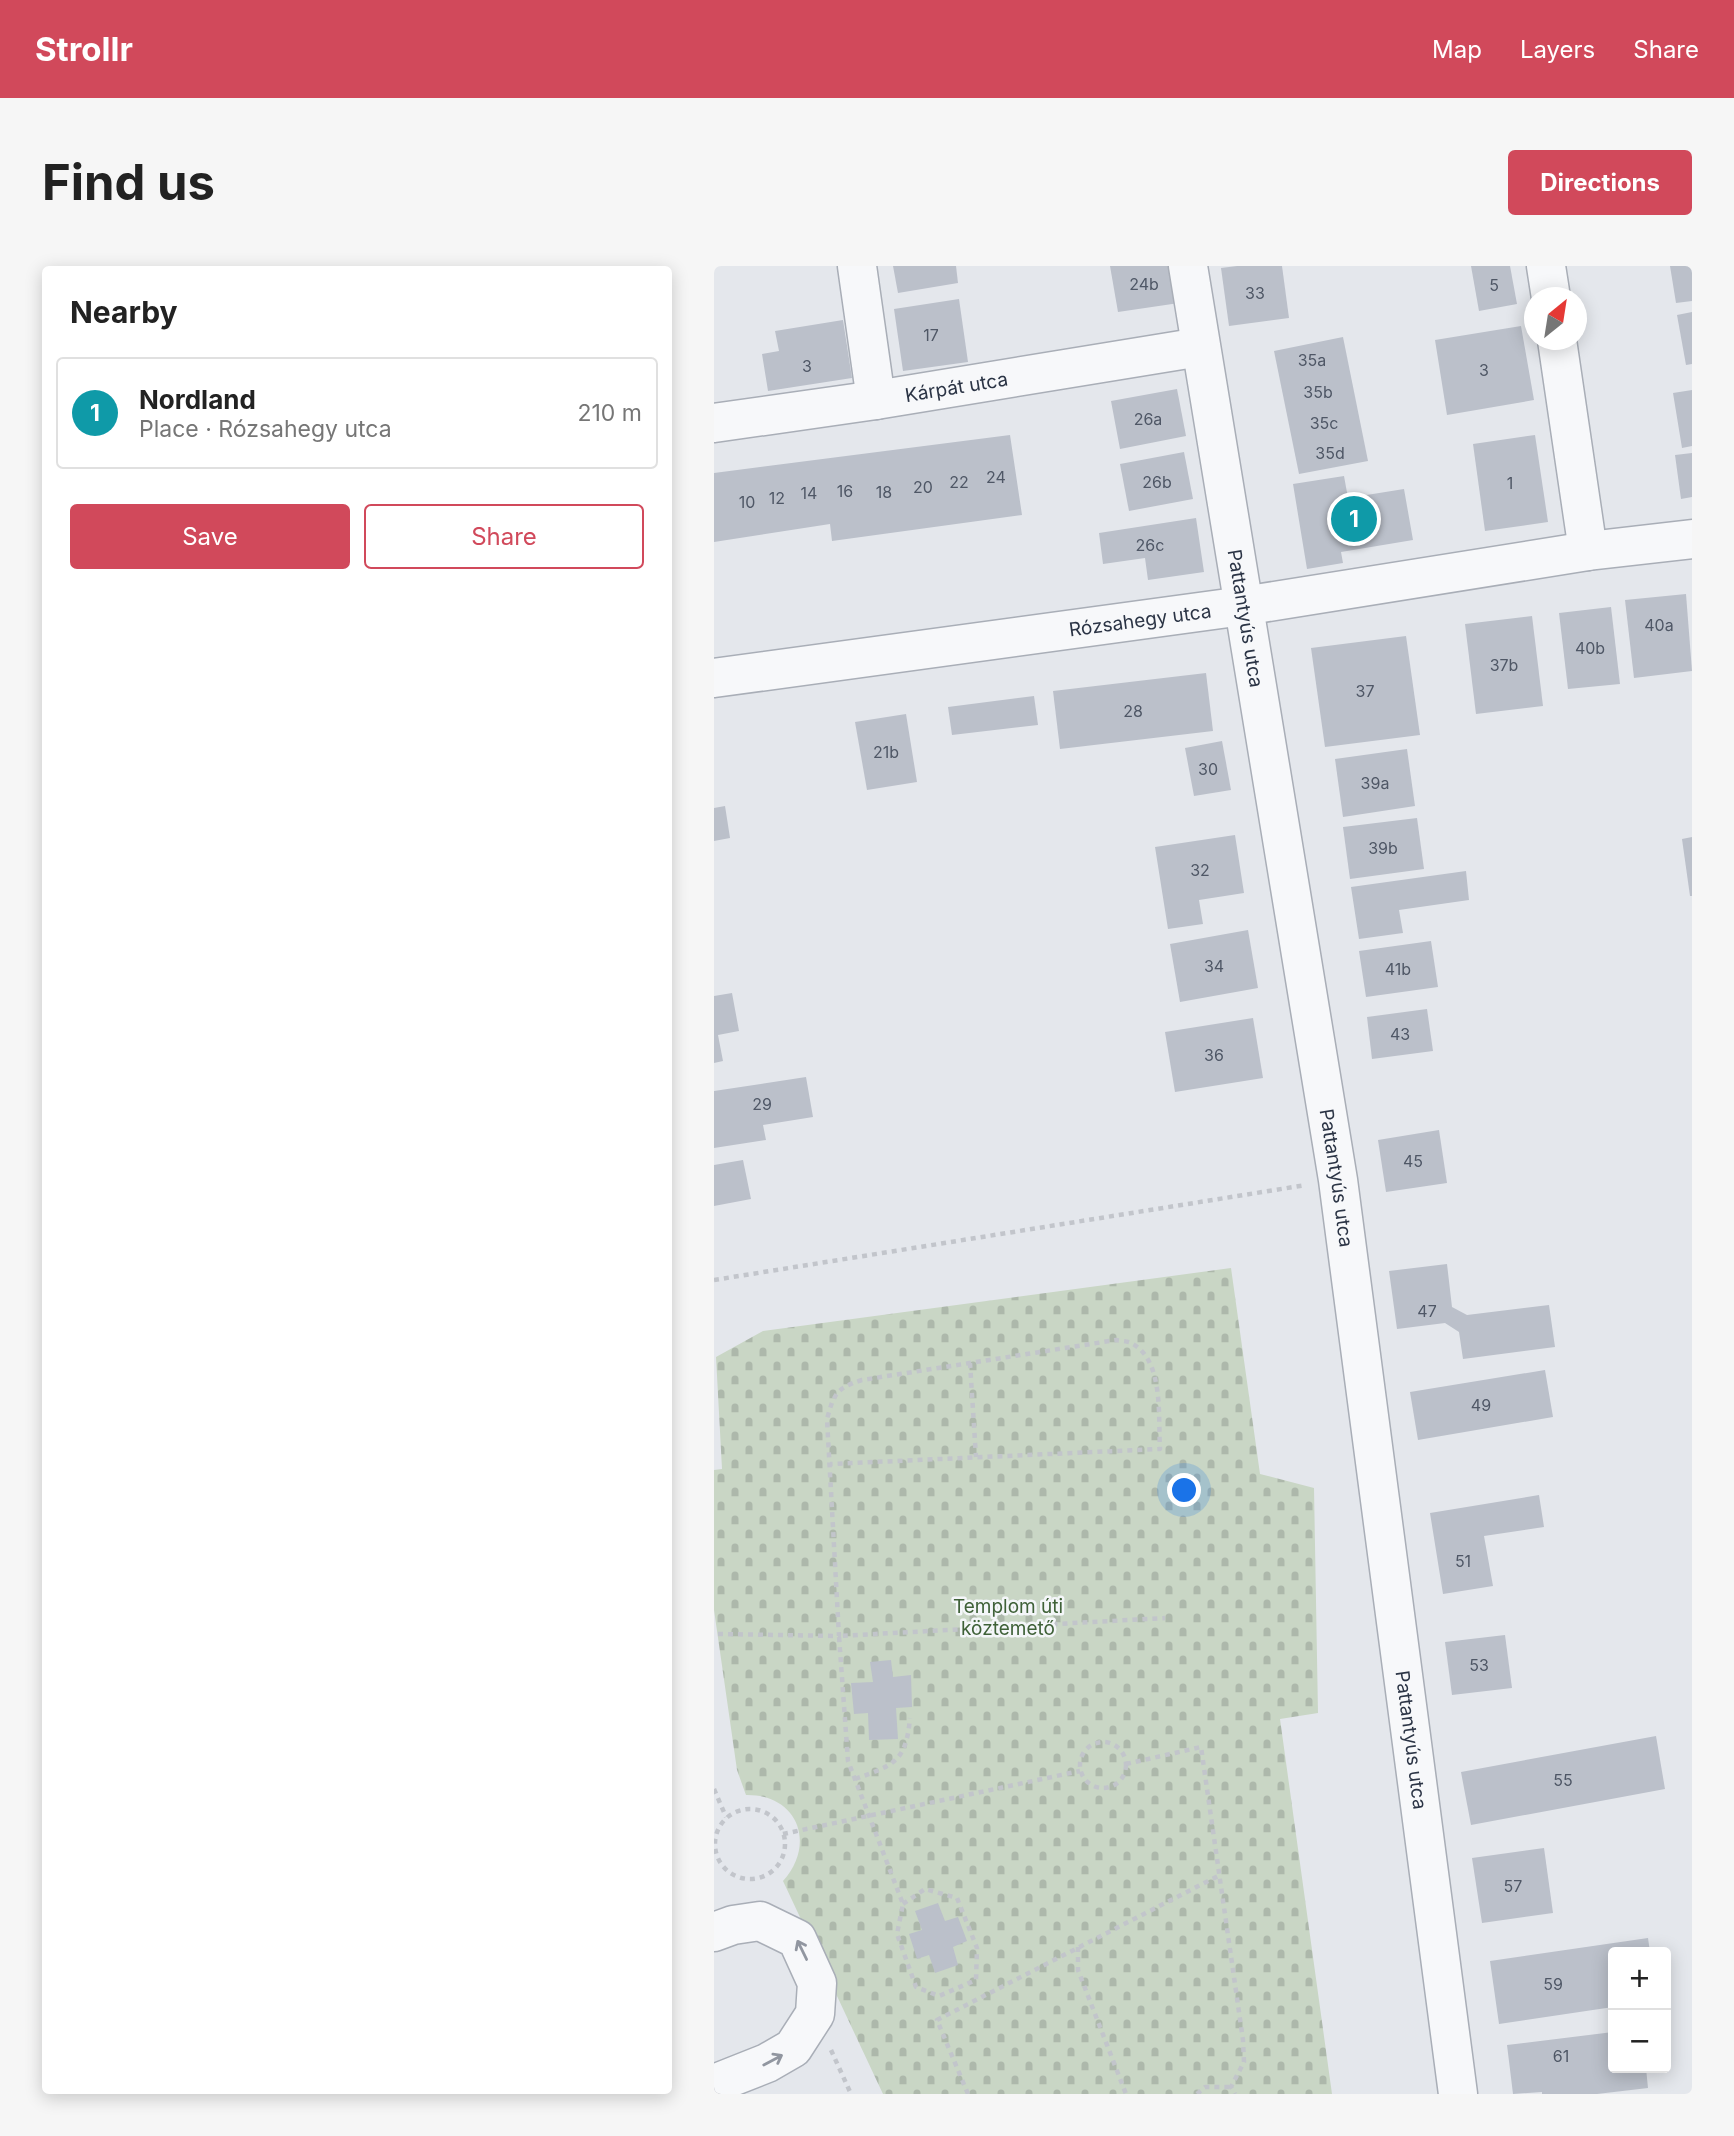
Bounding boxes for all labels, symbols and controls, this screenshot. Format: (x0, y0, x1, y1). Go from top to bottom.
text: Strollr (35, 29, 133, 69)
text: Map (1432, 35, 1482, 64)
text: Layers (1520, 35, 1595, 64)
text: Share (1633, 35, 1699, 64)
button: Directions (1508, 150, 1692, 215)
text: Find us (42, 153, 215, 212)
house number: 24b (1129, 274, 1159, 294)
house number: 5 (1489, 275, 1499, 295)
house number: 33 (1245, 283, 1265, 303)
north arrow (1524, 287, 1587, 350)
text: Nearby (70, 294, 178, 330)
house number: 17 (923, 325, 939, 345)
house number: 35a (1298, 350, 1326, 370)
house number: 3 (802, 356, 812, 376)
house number: 3 (1479, 360, 1489, 380)
street label: Kárpát utca (903, 368, 1010, 407)
house number: 35b (1303, 382, 1333, 402)
text: Nordland (139, 384, 256, 415)
text: 1 (90, 399, 100, 427)
text: 210 m (577, 399, 642, 427)
house number: 26a (1134, 409, 1162, 429)
house number: 35c (1310, 413, 1338, 433)
text: Place · Rózsahegy utca (139, 415, 392, 443)
house number: 35d (1315, 443, 1345, 463)
house number: 24 (986, 467, 1006, 487)
house number: 22 (949, 472, 969, 492)
house number: 26b (1142, 472, 1172, 492)
house number: 1 (1507, 473, 1513, 493)
house number: 20 (913, 477, 933, 497)
house number: 16 (837, 481, 853, 501)
house number: 18 (876, 482, 892, 502)
house number: 14 (801, 483, 817, 503)
house number: 12 (769, 488, 785, 508)
house number: 10 (739, 492, 755, 512)
pin: 1 (1331, 493, 1377, 545)
button: Save (70, 504, 350, 569)
button: Share (364, 504, 644, 569)
house number: 26c (1136, 535, 1164, 555)
street label: Pattantyús utca (1223, 548, 1268, 689)
street label: Rózsahegy utca (1068, 599, 1213, 642)
house number: 40a (1644, 615, 1674, 635)
house number: 40b (1575, 638, 1605, 658)
house number: 37b (1490, 655, 1518, 675)
house number: 37 (1356, 681, 1374, 701)
house number: 28 (1123, 701, 1143, 721)
house number: 21b (873, 742, 899, 762)
house number: 30 (1198, 759, 1218, 779)
house number: 39a (1361, 773, 1389, 793)
house number: 39b (1368, 838, 1398, 858)
house number: 32 (1190, 860, 1210, 880)
house number: 34 (1204, 956, 1224, 976)
house number: 41b (1385, 959, 1411, 979)
house number: 43 (1390, 1024, 1410, 1044)
house number: 36 (1204, 1045, 1224, 1065)
house number: 29 (752, 1094, 772, 1114)
street label: Pattantyús utca (1314, 1107, 1358, 1249)
house number: 45 (1403, 1151, 1423, 1171)
house number: 47 (1417, 1301, 1437, 1321)
house number: 49 (1471, 1395, 1491, 1415)
your location (1167, 1473, 1201, 1507)
house number: 51 (1455, 1551, 1471, 1571)
park label: Templom úti köztemető (953, 1595, 1063, 1640)
house number: 53 (1469, 1655, 1489, 1675)
street label: Pattantyús utca (1391, 1669, 1432, 1811)
house number: 55 (1553, 1770, 1573, 1790)
house number: 57 (1504, 1876, 1522, 1896)
one-way arrow (794, 1940, 808, 1961)
map controls (1608, 1947, 1671, 2073)
button: + (1608, 1947, 1671, 2010)
house number: 59 (1543, 1974, 1563, 1994)
button: − (1608, 2010, 1671, 2073)
house number: 61 (1553, 2046, 1569, 2066)
one-way arrow (762, 2052, 783, 2066)

